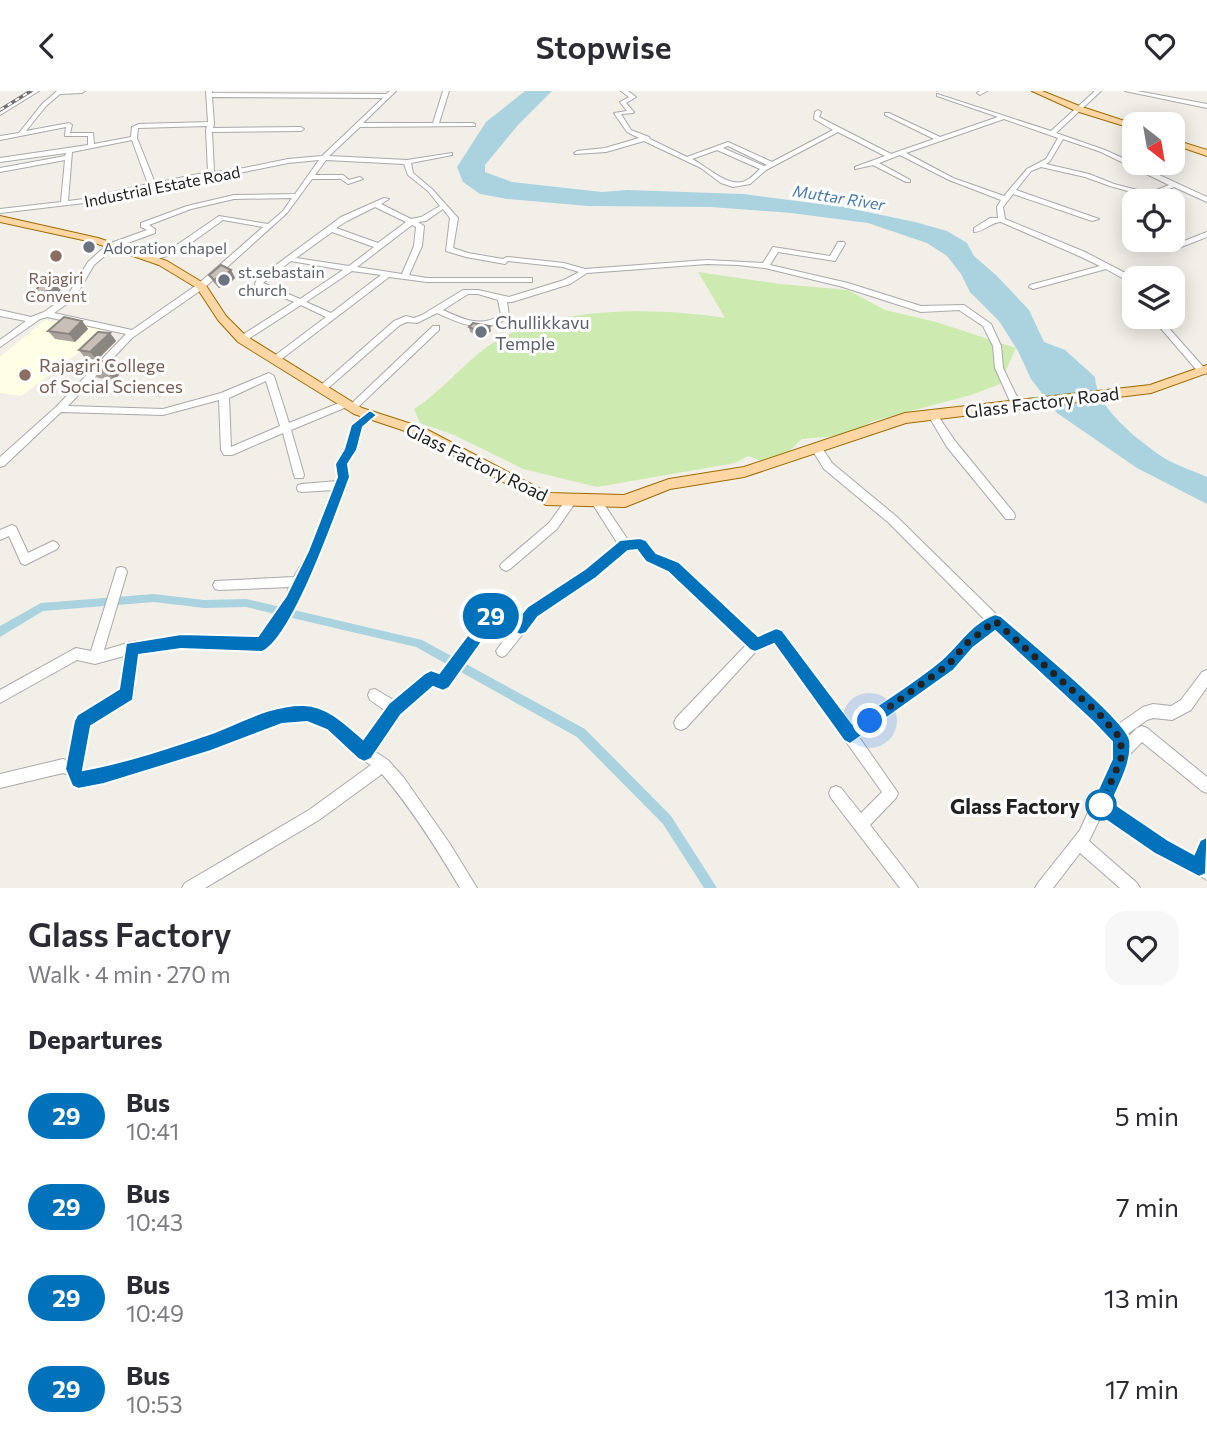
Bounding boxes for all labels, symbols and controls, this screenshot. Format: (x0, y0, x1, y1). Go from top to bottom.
text: Stopwise (535, 26, 672, 66)
icon: back (28, 27, 66, 65)
icon: heart (1141, 27, 1179, 65)
north arrow (1122, 112, 1185, 175)
map controls (1122, 112, 1185, 329)
street label: Industrial Estate Road (82, 162, 242, 210)
water label: Muttar River (792, 180, 887, 214)
button: locate (1122, 189, 1185, 252)
place label: Adoration chapel (103, 238, 227, 257)
marker: Adoration chapel (81, 239, 97, 255)
marker: Rajagiri Convent (48, 248, 64, 264)
place label: st.sebastain church (238, 262, 325, 299)
button: layers (1122, 266, 1185, 329)
place label: Rajagiri Convent (25, 268, 87, 305)
marker: st.sebastain church (216, 272, 232, 288)
place label: Chullikkavu Temple (495, 311, 589, 354)
marker: Chullikkavu Temple (473, 324, 489, 340)
place label: Rajagiri College of Social Sciences (39, 354, 183, 397)
marker: Rajagiri College of Social Sciences (17, 367, 33, 383)
street label: Glass Factory Road (964, 382, 1120, 422)
street label: Glass Factory Road (402, 418, 552, 506)
line badge: 29 (460, 593, 522, 639)
text: 29 (477, 601, 505, 630)
your location (852, 703, 887, 738)
marker: Glass Factory (1086, 790, 1116, 820)
place label: Glass Factory (950, 793, 1080, 818)
button: heart (1105, 911, 1179, 985)
text: Glass Factory (28, 913, 232, 954)
text: Walk · 4 min · 270 m (28, 960, 231, 988)
text: Departures (28, 1023, 163, 1054)
text: Bus (126, 1086, 170, 1117)
text: 5 min (1115, 1100, 1179, 1131)
text: 29 (52, 1101, 81, 1130)
text: 10:41 (126, 1117, 179, 1145)
text: Bus (126, 1177, 170, 1208)
text: 7 min (1116, 1191, 1179, 1222)
text: 29 (52, 1192, 81, 1221)
text: 10:43 (126, 1208, 183, 1236)
text: Bus (126, 1268, 170, 1299)
text: 13 min (1104, 1282, 1179, 1313)
text: 29 (52, 1283, 81, 1312)
text: 10:49 (126, 1299, 184, 1327)
text: Bus (126, 1359, 170, 1390)
text: 17 min (1105, 1373, 1179, 1404)
text: 29 (52, 1374, 81, 1403)
text: 10:53 (126, 1390, 183, 1418)

